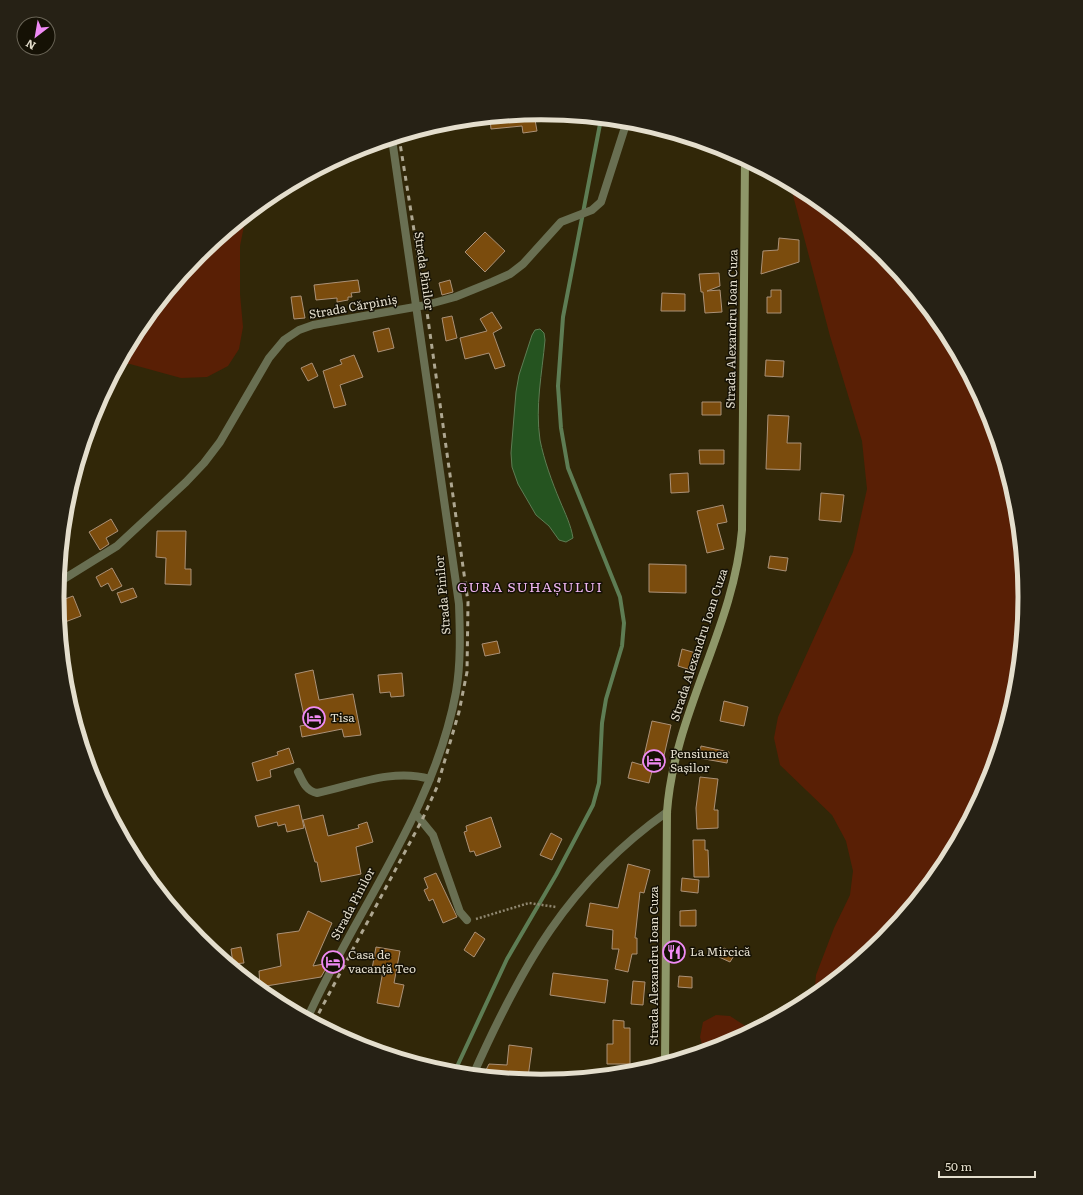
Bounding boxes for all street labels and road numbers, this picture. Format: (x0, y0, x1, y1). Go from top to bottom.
street label: Strada Pinilor (411, 230, 439, 312)
street label: Strada Alexandru Ioan Cuza (721, 249, 741, 409)
street label: Strada Cărpiniș (307, 289, 399, 323)
street label: Strada Pinilor (430, 554, 454, 636)
street label: Strada Alexandru Ioan Cuza (665, 566, 731, 723)
street label: Strada Pinilor (325, 864, 379, 943)
street label: Strada Alexandru Ioan Cuza (644, 886, 662, 1046)

